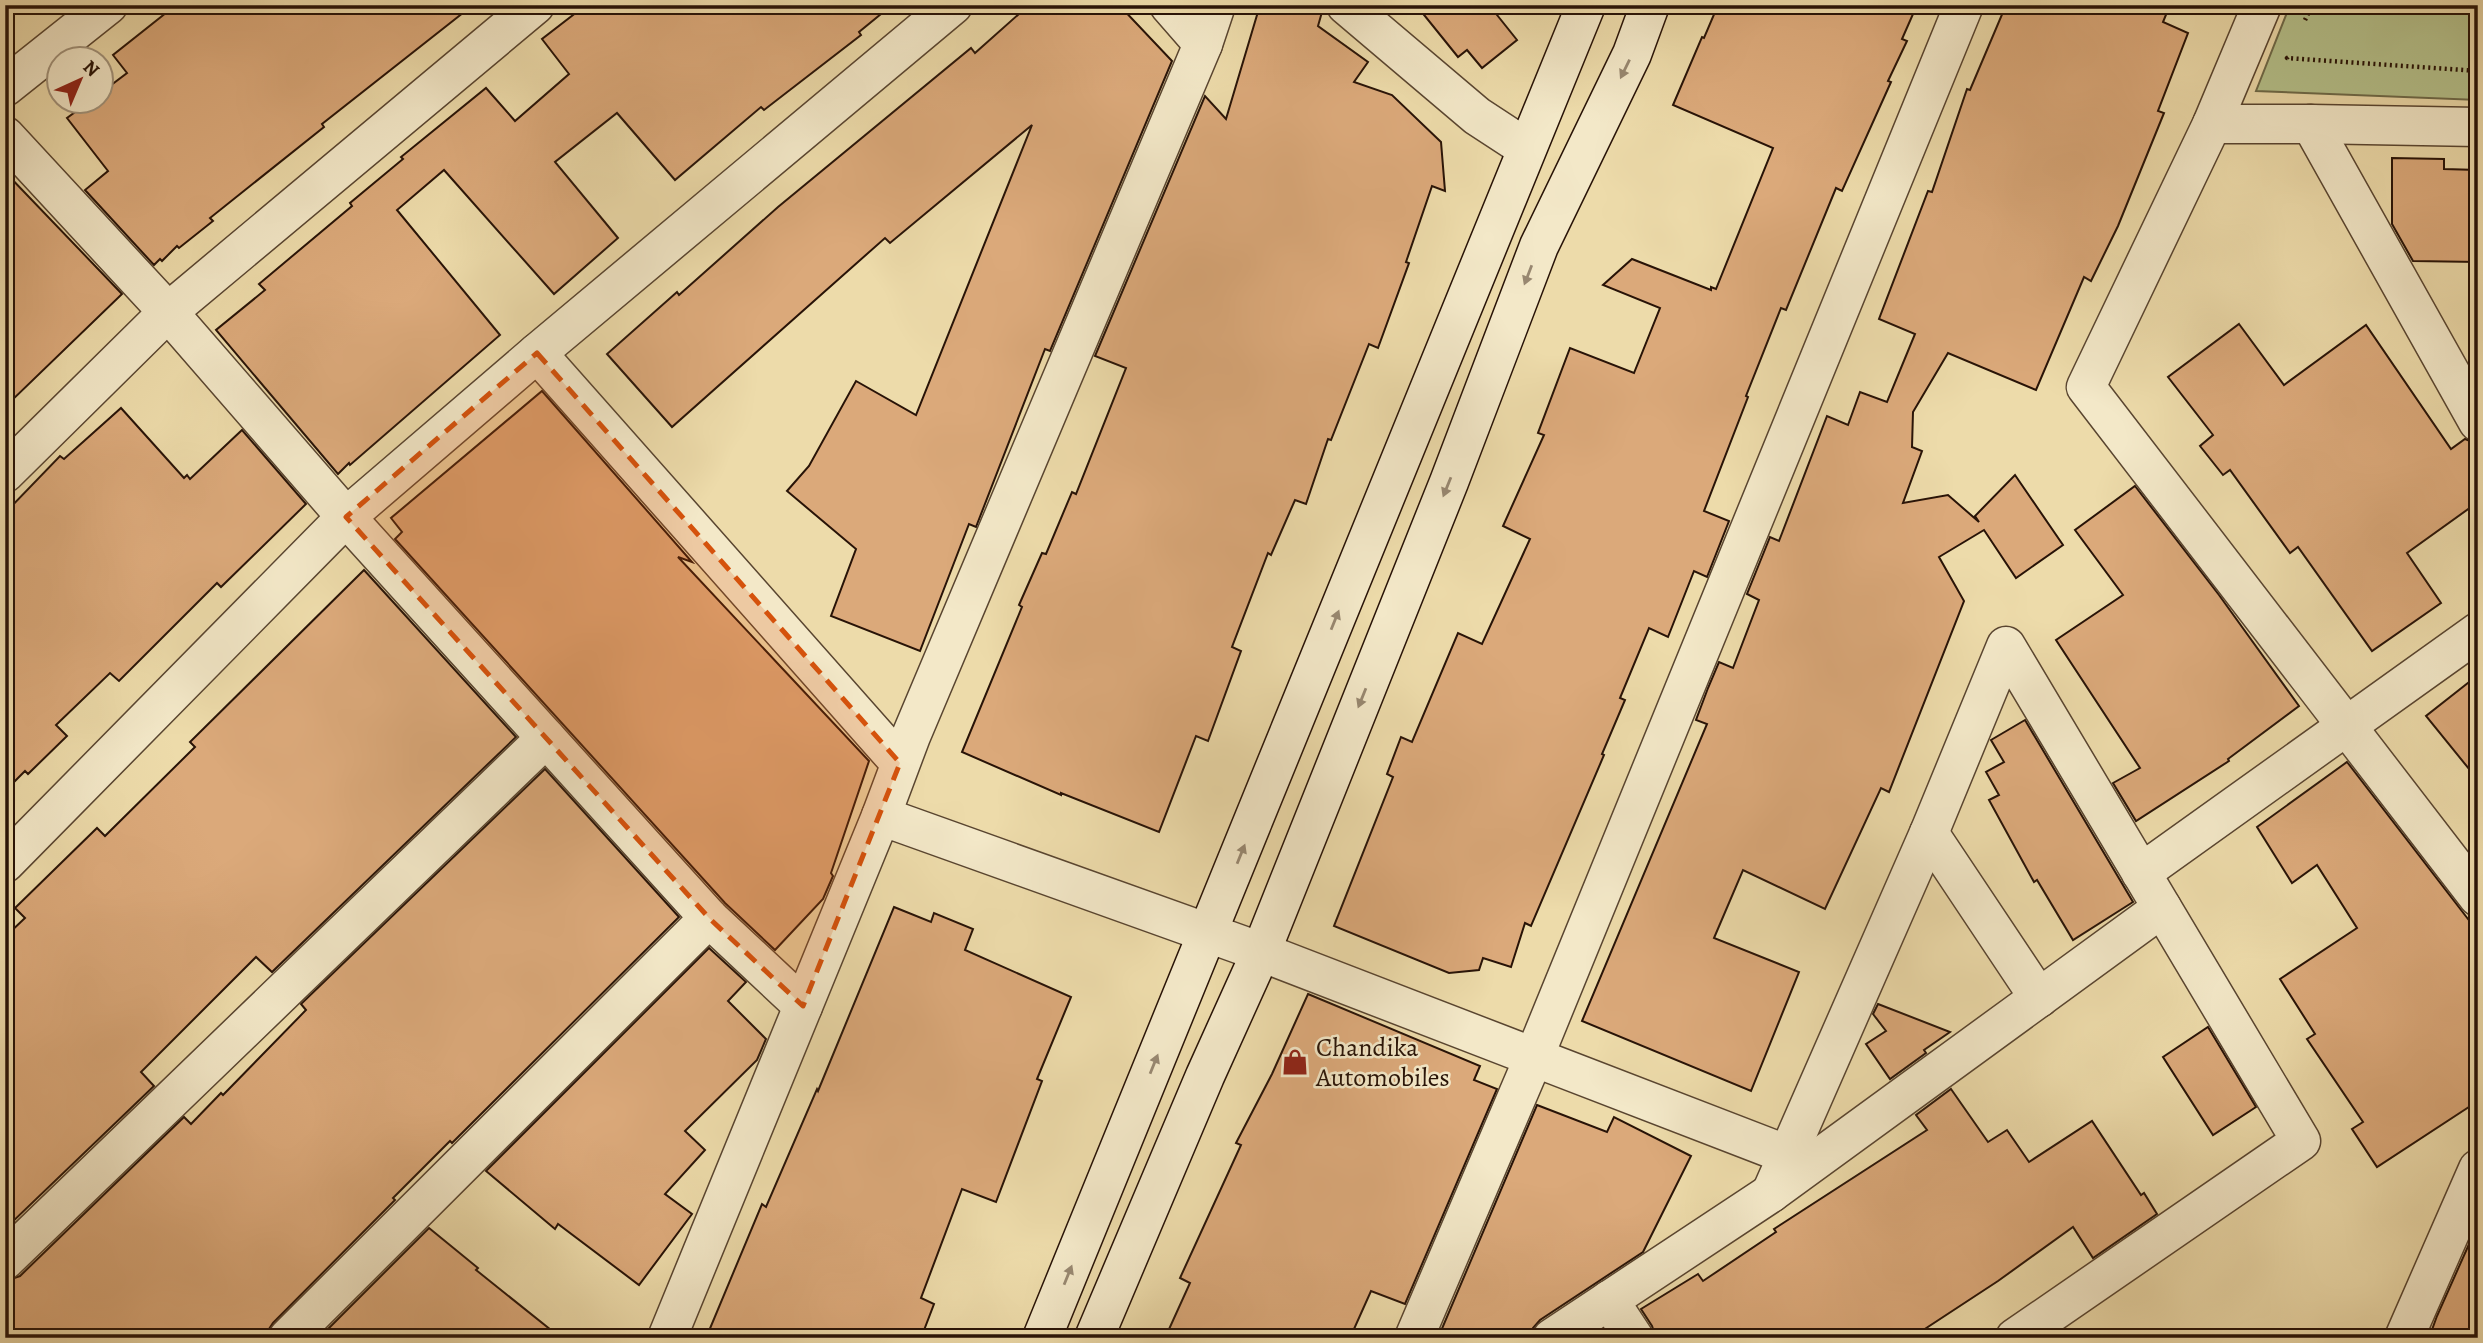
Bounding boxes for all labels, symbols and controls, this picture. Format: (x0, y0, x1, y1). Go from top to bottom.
north arrow (46, 46, 116, 116)
text: N (77, 54, 105, 83)
one-way arrow (1619, 59, 1630, 79)
one-way arrow (1523, 264, 1534, 285)
one-way arrow (1441, 477, 1452, 498)
one-way arrow (1330, 609, 1341, 630)
one-way arrow (1357, 688, 1368, 709)
one-way arrow (1235, 843, 1246, 864)
place label: Chandika Automobiles (1315, 1030, 1450, 1095)
shop icon: Chandika Automobiles (1280, 1047, 1310, 1077)
one-way arrow (1149, 1054, 1160, 1075)
one-way arrow (1063, 1264, 1074, 1285)

